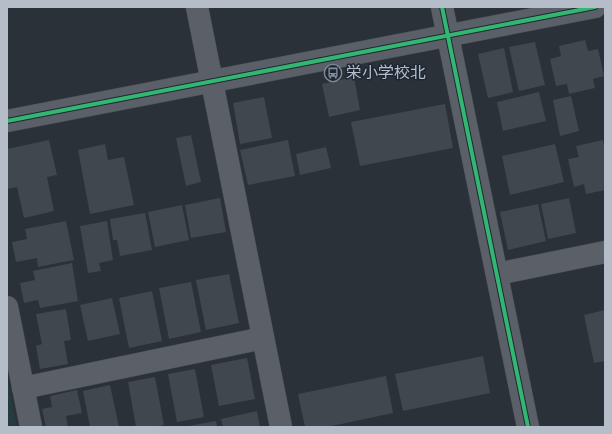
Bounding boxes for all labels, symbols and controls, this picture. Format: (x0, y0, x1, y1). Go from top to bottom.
bus stop icon: 栄小学校北 (323, 63, 343, 83)
place label: 栄小学校北 (346, 64, 426, 81)

